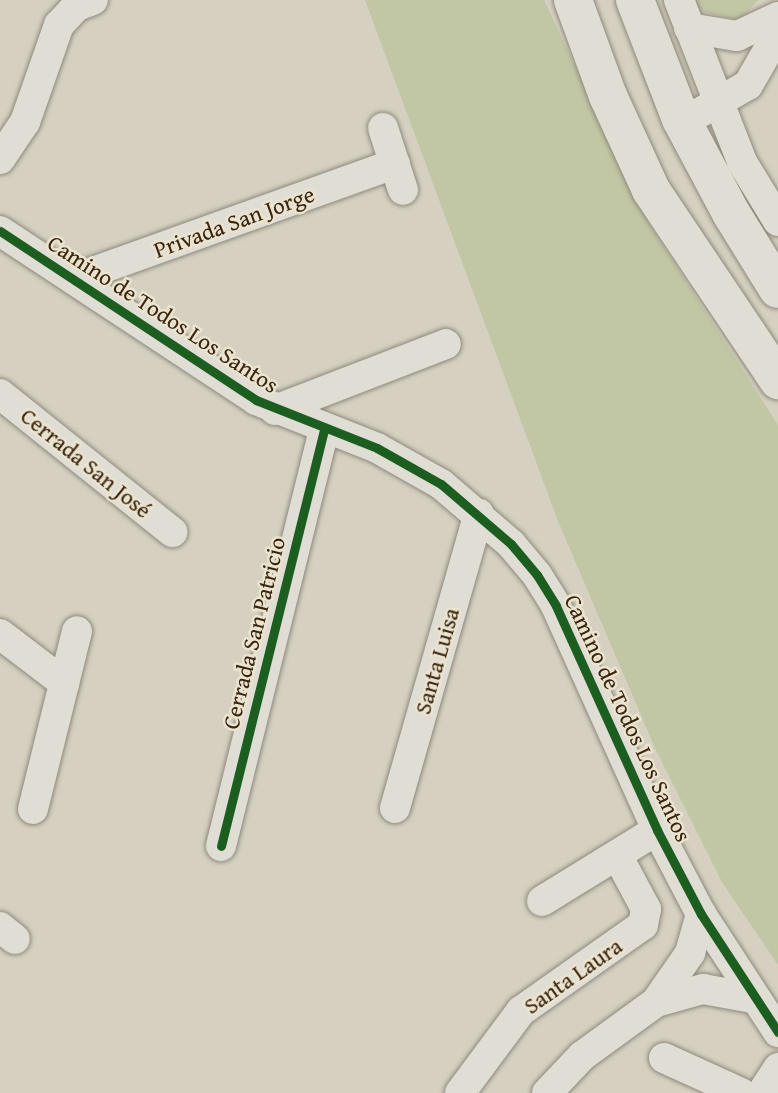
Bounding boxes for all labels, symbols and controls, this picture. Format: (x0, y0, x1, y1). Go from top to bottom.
street label: Privada San Jorge (150, 180, 318, 264)
street label: Camino de Todos Los Santos (42, 229, 284, 399)
street label: Cerrada San José (15, 402, 157, 524)
street label: Cerrada San Patricio (217, 534, 291, 732)
street label: Camino de Todos Los Santos (559, 590, 697, 846)
street label: Santa Luisa (409, 605, 465, 717)
street label: Santa Laura (519, 932, 627, 1020)

